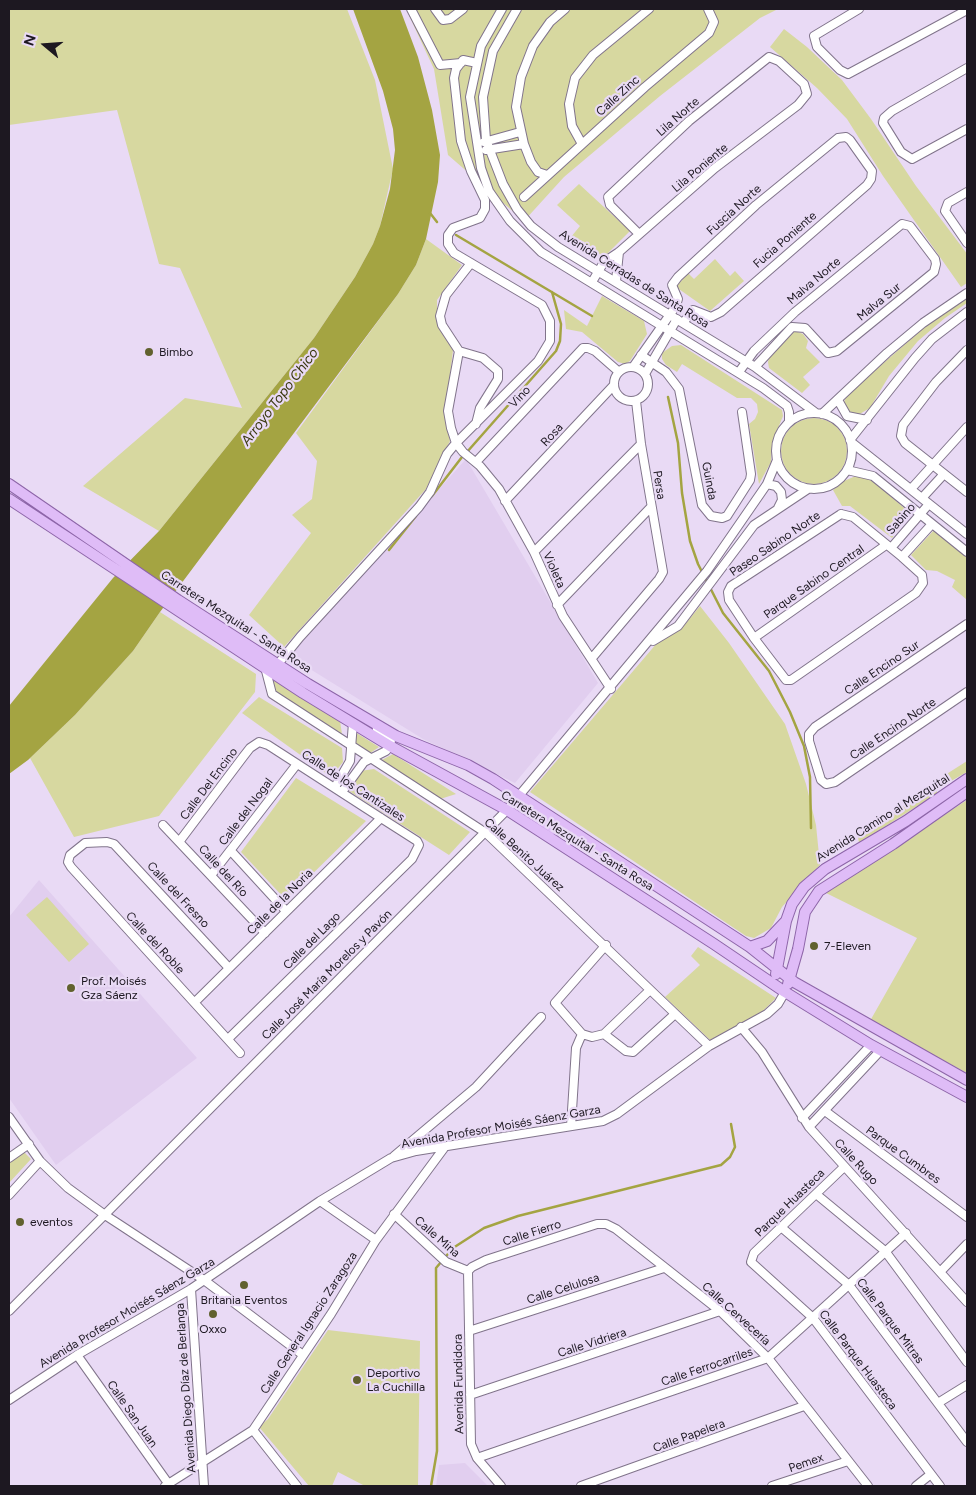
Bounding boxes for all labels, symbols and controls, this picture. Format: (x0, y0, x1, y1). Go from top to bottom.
north arrow (20, 20, 70, 70)
text: N (20, 32, 40, 48)
street label: Calle Zinc (593, 73, 643, 119)
street label: Lila Norte (654, 94, 702, 140)
street label: Lila Poniente (669, 141, 731, 195)
street label: Fuscia Norte (704, 182, 764, 238)
street label: Fucia Poniente (750, 209, 820, 271)
street label: Avenida Cerradas de Santa Rosa (556, 227, 712, 331)
street label: Malva Norte (784, 254, 844, 308)
street label: Malva Sur (854, 280, 904, 324)
place label: Bimbo (159, 345, 193, 359)
water label: Arroyo Topo Chico (238, 345, 322, 449)
marker: Bimbo (143, 346, 155, 358)
street label: Vino (506, 383, 534, 411)
street label: Rosa (538, 421, 566, 449)
street label: Guinda (698, 461, 720, 501)
street label: Persa (650, 469, 668, 501)
street label: Sabino (883, 500, 919, 538)
street label: Paseo Sabino Norte (727, 508, 823, 580)
street label: Parque Sabino Central (761, 542, 867, 622)
street label: Violeta (540, 550, 568, 590)
street label: Carretera Mezquital - Santa Rosa (158, 568, 314, 676)
street label: Calle Encino Sur (842, 638, 922, 698)
street label: Calle Encino Norte (847, 695, 939, 763)
street label: Calle Del Encino (177, 745, 241, 823)
street label: Calle de los Cantizales (299, 747, 407, 825)
street label: Avenida Camino al Mezquital (814, 771, 952, 865)
street label: Calle del Nogal (216, 775, 276, 849)
street label: Carretera Mezquital - Santa Rosa (498, 788, 656, 894)
street label: Calle Benito Juárez (481, 815, 567, 895)
street label: Calle del Río (195, 842, 251, 900)
street label: Calle del Fresno (144, 859, 212, 931)
street label: Calle de la Noria (244, 866, 316, 938)
street label: Calle José María Morelos y Pavón (259, 907, 395, 1043)
street label: Calle del Roble (123, 909, 187, 977)
street label: Calle del Lago (280, 909, 344, 973)
place label: 7-Eleven (824, 939, 871, 953)
marker: 7-Eleven (808, 940, 820, 952)
place label: Prof. Moisés Gza Sáenz (81, 974, 146, 1002)
marker: Prof. Moisés Gza Sáenz (65, 982, 77, 994)
street label: Avenida Profesor Moisés Sáenz Garza (400, 1102, 602, 1152)
street label: Parque Cumbres (863, 1123, 943, 1187)
street label: Calle Rugo (831, 1136, 881, 1188)
street label: Parque Huasteca (752, 1166, 828, 1240)
street label: Calle Mina (411, 1213, 463, 1261)
place label: eventos (30, 1215, 73, 1229)
marker: eventos (14, 1216, 26, 1228)
street label: Calle Fierro (501, 1217, 563, 1249)
street label: Calle General Ignacio Zaragoza (258, 1249, 360, 1397)
street label: Avenida Profesor Moisés Sáenz Garza (37, 1255, 217, 1371)
street label: Calle Celulosa (525, 1270, 601, 1308)
street label: Calle Parque Mitras (853, 1276, 927, 1366)
marker: Britania Eventos (238, 1279, 250, 1291)
street label: Calle Cervecería (699, 1279, 773, 1349)
place label: Britania Eventos (201, 1293, 287, 1307)
street label: Avenida Diego Díaz de Berlanga (173, 1303, 199, 1473)
street label: Calle Parque Huasteca (816, 1307, 900, 1413)
marker: Oxxo (207, 1308, 219, 1320)
place label: Oxxo (199, 1322, 227, 1336)
street label: Calle Vidriera (556, 1325, 628, 1361)
street label: Avenida Fundidora (451, 1334, 467, 1434)
street label: Calle Ferrocarriles (659, 1345, 755, 1389)
place label: Deportivo La Cuchilla (367, 1366, 425, 1394)
marker: Deportivo La Cuchilla (351, 1374, 363, 1386)
street label: Calle San Juan (104, 1378, 160, 1450)
street label: Calle Papelera (651, 1416, 727, 1456)
street label: Pemex (787, 1450, 825, 1476)

